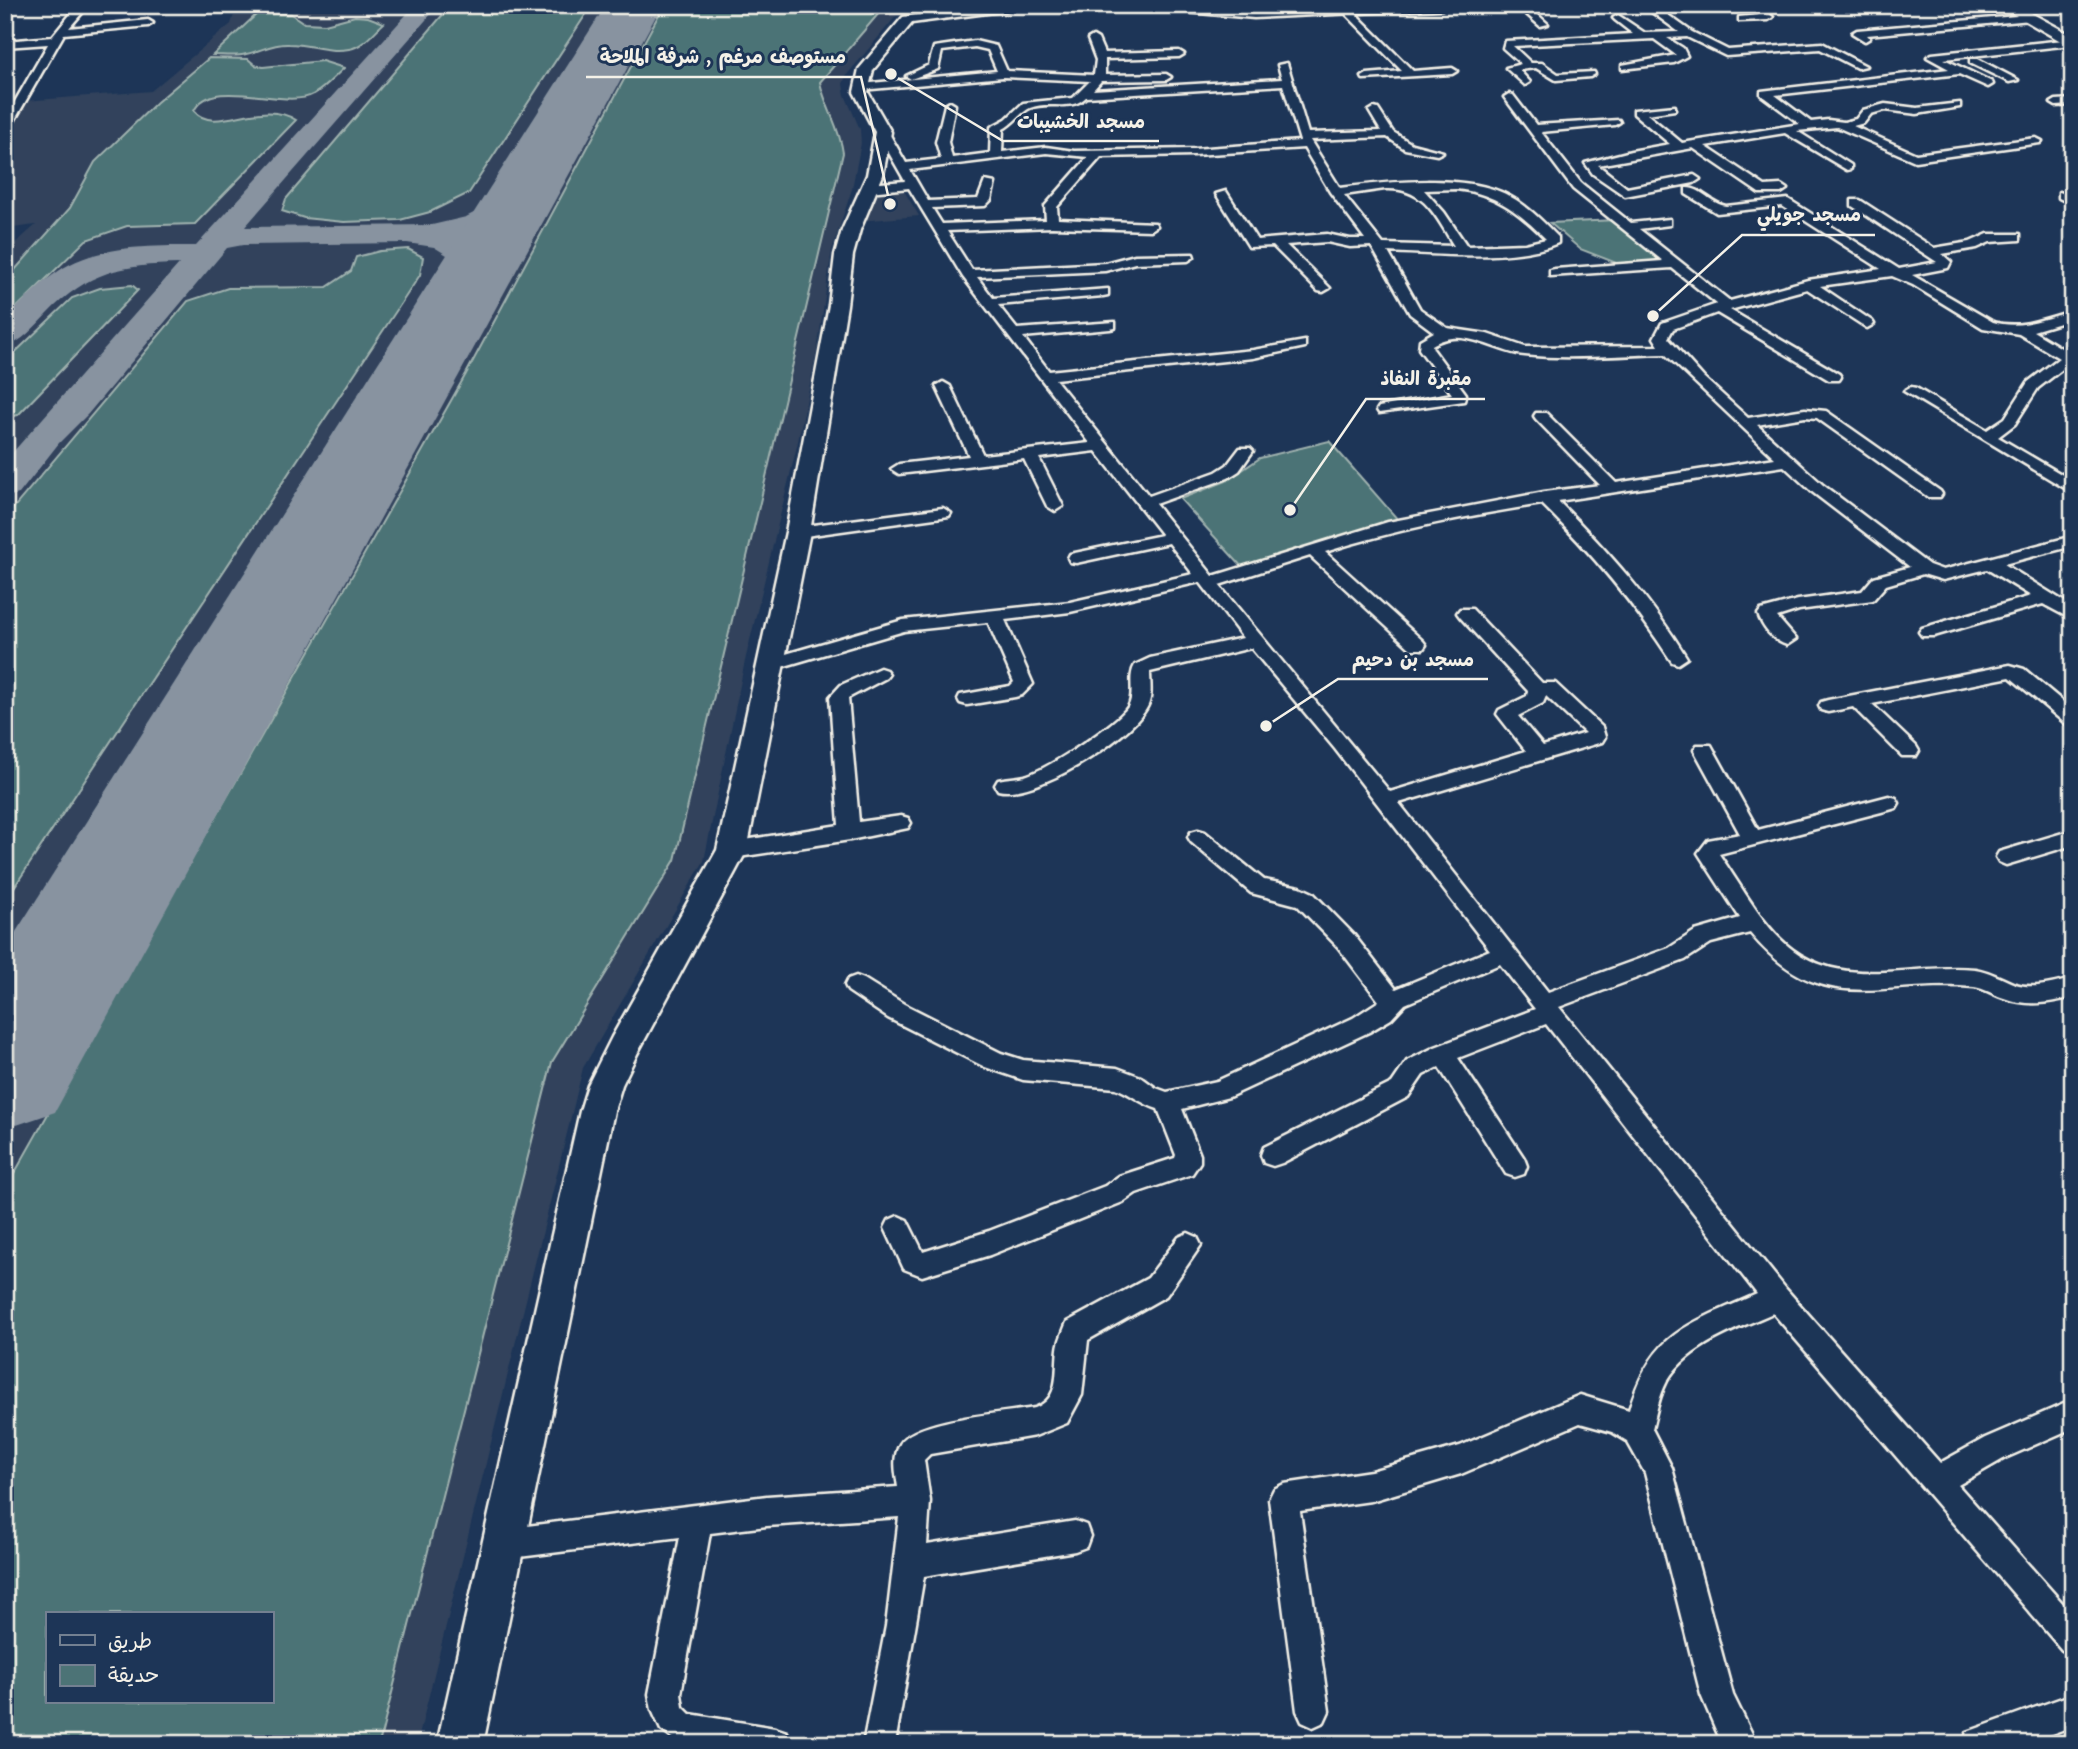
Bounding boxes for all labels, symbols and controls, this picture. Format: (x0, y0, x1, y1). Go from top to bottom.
callout: مستوصف مرغم , شرفة الملاحة (586, 37, 861, 77)
text: مستوصف مرغم , شرفة الملاحة (600, 43, 846, 73)
callout: مسجد الخشيبات (1003, 101, 1159, 141)
text: مسجد الخشيبات (1017, 108, 1145, 138)
callout: مسجد جويلي (1742, 195, 1875, 235)
text: مسجد جويلي (1757, 201, 1861, 231)
callout: مقبرة النفاذ (1366, 359, 1485, 399)
text: مقبرة النفاذ (1380, 365, 1472, 395)
callout: مسجد بن دحيم (1338, 639, 1488, 679)
text: مسجد بن دحيم (1352, 646, 1474, 676)
legend (46, 1612, 273, 1704)
text: طريق (108, 1626, 152, 1659)
text: حديقة (108, 1660, 159, 1693)

